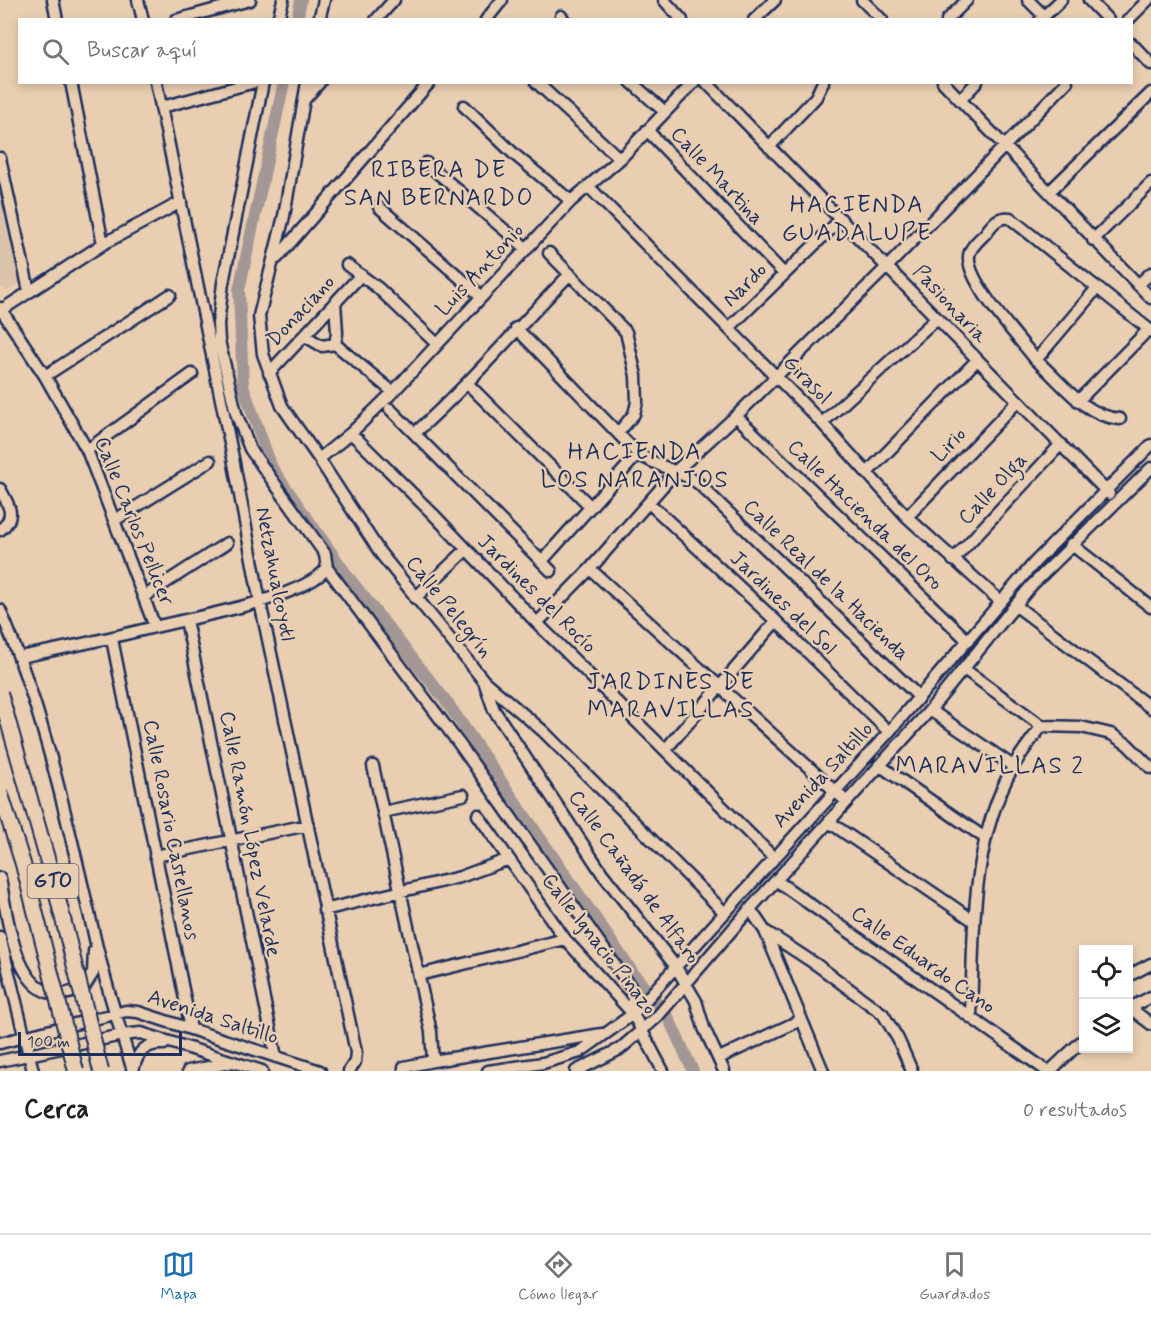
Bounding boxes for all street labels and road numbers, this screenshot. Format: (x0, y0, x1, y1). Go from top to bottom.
street label: Calle Martina (664, 121, 770, 231)
street label: Luis Antonio (430, 218, 530, 322)
street label: Nardo (717, 257, 773, 313)
street label: Pasionaria (906, 259, 994, 350)
street label: Donaciano (260, 269, 342, 353)
street label: Girasol (777, 349, 837, 411)
street label: Lirio (925, 421, 973, 469)
street label: Calle Carlos Pellicer (87, 432, 181, 610)
street label: Calle Hacienda del Oro (781, 433, 949, 597)
street label: Calle Olga (952, 447, 1035, 533)
street label: Calle Real de la Hacienda (737, 493, 915, 667)
street label: Netzahualcoyotl (248, 505, 302, 643)
street label: Jardines del Rocío (471, 528, 603, 660)
street label: Jardines del Sol (724, 545, 842, 661)
street label: Calle Pelegrín (398, 550, 499, 665)
street label: Calle Ramón López Velarde (212, 709, 288, 959)
street label: Avenida Saltillo (766, 716, 880, 834)
street label: Calle Rosario Castellanos (136, 717, 206, 943)
street label: Calle Cañadá de Alfaro (562, 785, 706, 969)
road number: GTO (28, 864, 78, 898)
street label: Calle Ignacio Pinazo (535, 867, 663, 1021)
street label: Calle Eduardo Cano (845, 900, 1001, 1020)
street label: Avenida Saltillo (144, 983, 282, 1051)

